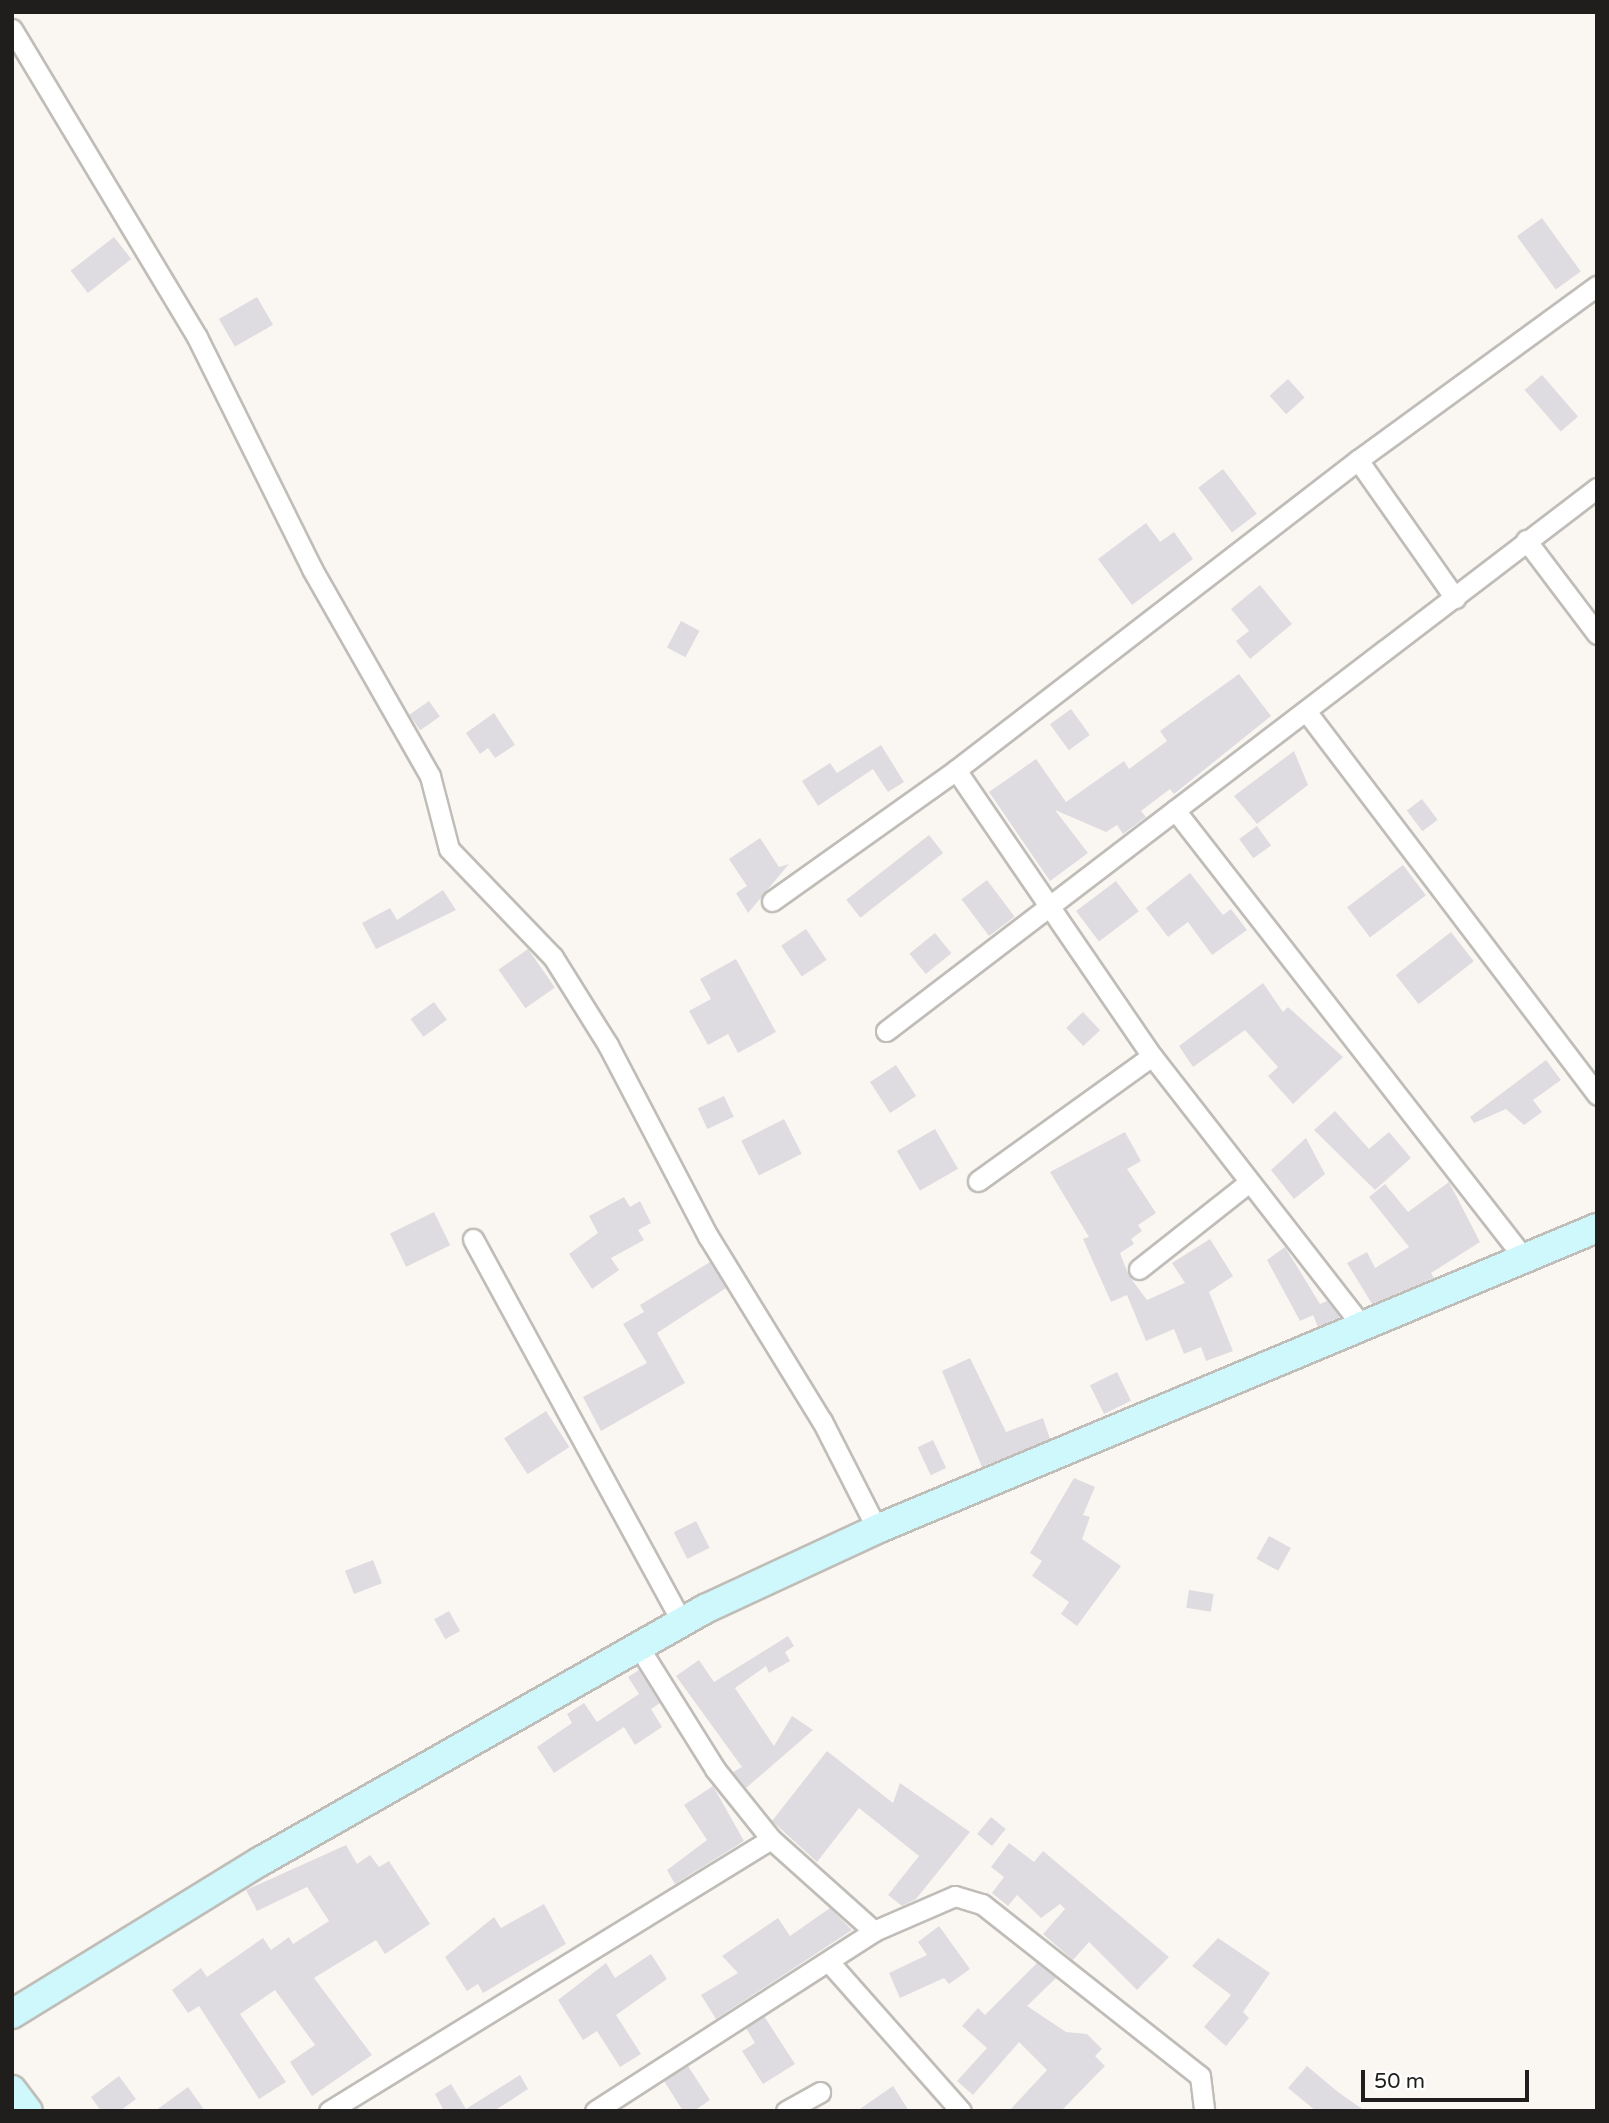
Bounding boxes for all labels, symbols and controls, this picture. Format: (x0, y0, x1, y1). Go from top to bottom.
scale bar (1364, 2056, 1532, 2100)
text: 50 m (1374, 2069, 1425, 2094)

